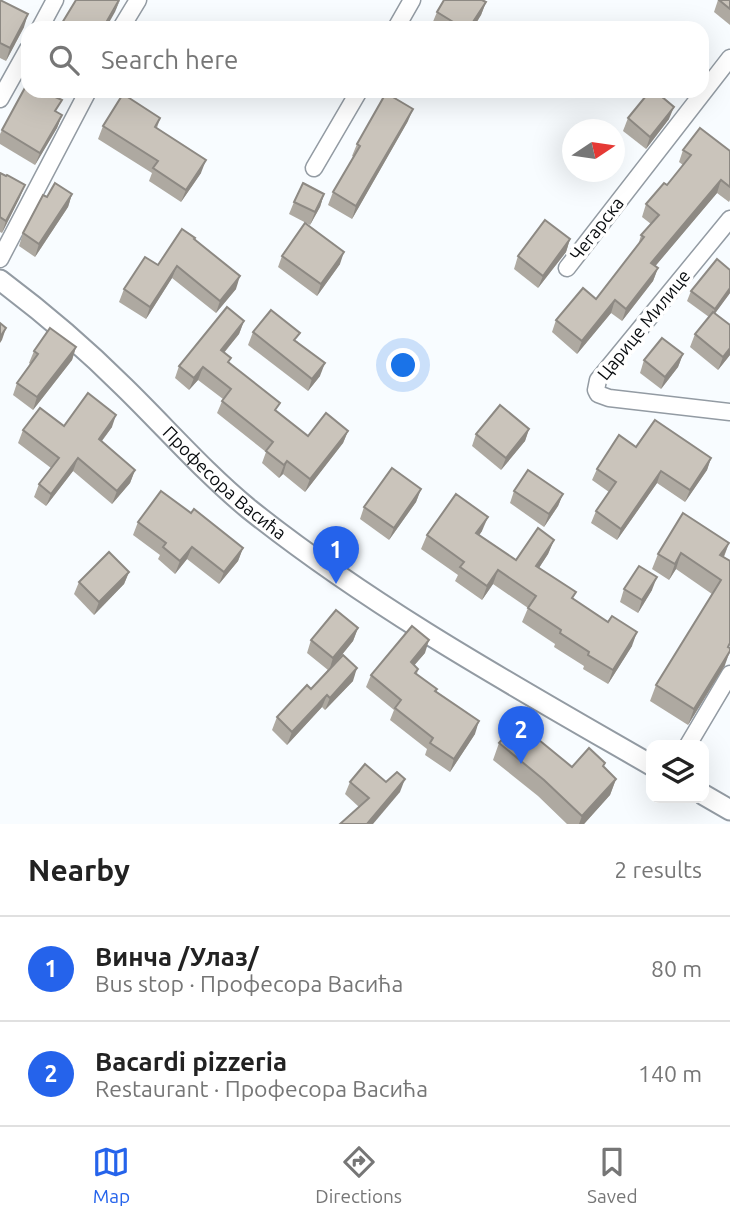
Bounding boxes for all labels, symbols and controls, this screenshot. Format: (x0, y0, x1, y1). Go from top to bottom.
search box (21, 21, 709, 98)
icon: search (45, 41, 83, 79)
text: Search here (101, 45, 238, 74)
north arrow (562, 119, 625, 182)
street label: Чегарска (565, 193, 627, 264)
street label: Царице Милице (593, 265, 694, 383)
your location (386, 348, 420, 382)
street label: Професора Васића (159, 422, 290, 543)
pin: 1 (313, 526, 359, 584)
pin: 2 (498, 706, 544, 764)
map controls (646, 740, 709, 803)
button: layers (646, 740, 709, 803)
text: Nearby (28, 853, 130, 887)
text: 2 results (614, 857, 702, 882)
text: Винча /Улаз/ (95, 942, 259, 971)
text: 1 (45, 956, 57, 981)
text: 80 m (651, 956, 702, 981)
text: Bus stop · Професора Васића (95, 971, 403, 996)
text: Bacardi pizzeria (95, 1047, 287, 1076)
text: 2 (45, 1061, 57, 1086)
text: 140 m (638, 1061, 702, 1086)
text: Restaurant · Професора Васића (95, 1076, 428, 1101)
tab: Map (92, 1143, 130, 1207)
tab: Directions (315, 1143, 402, 1207)
tab: Saved (587, 1143, 638, 1207)

